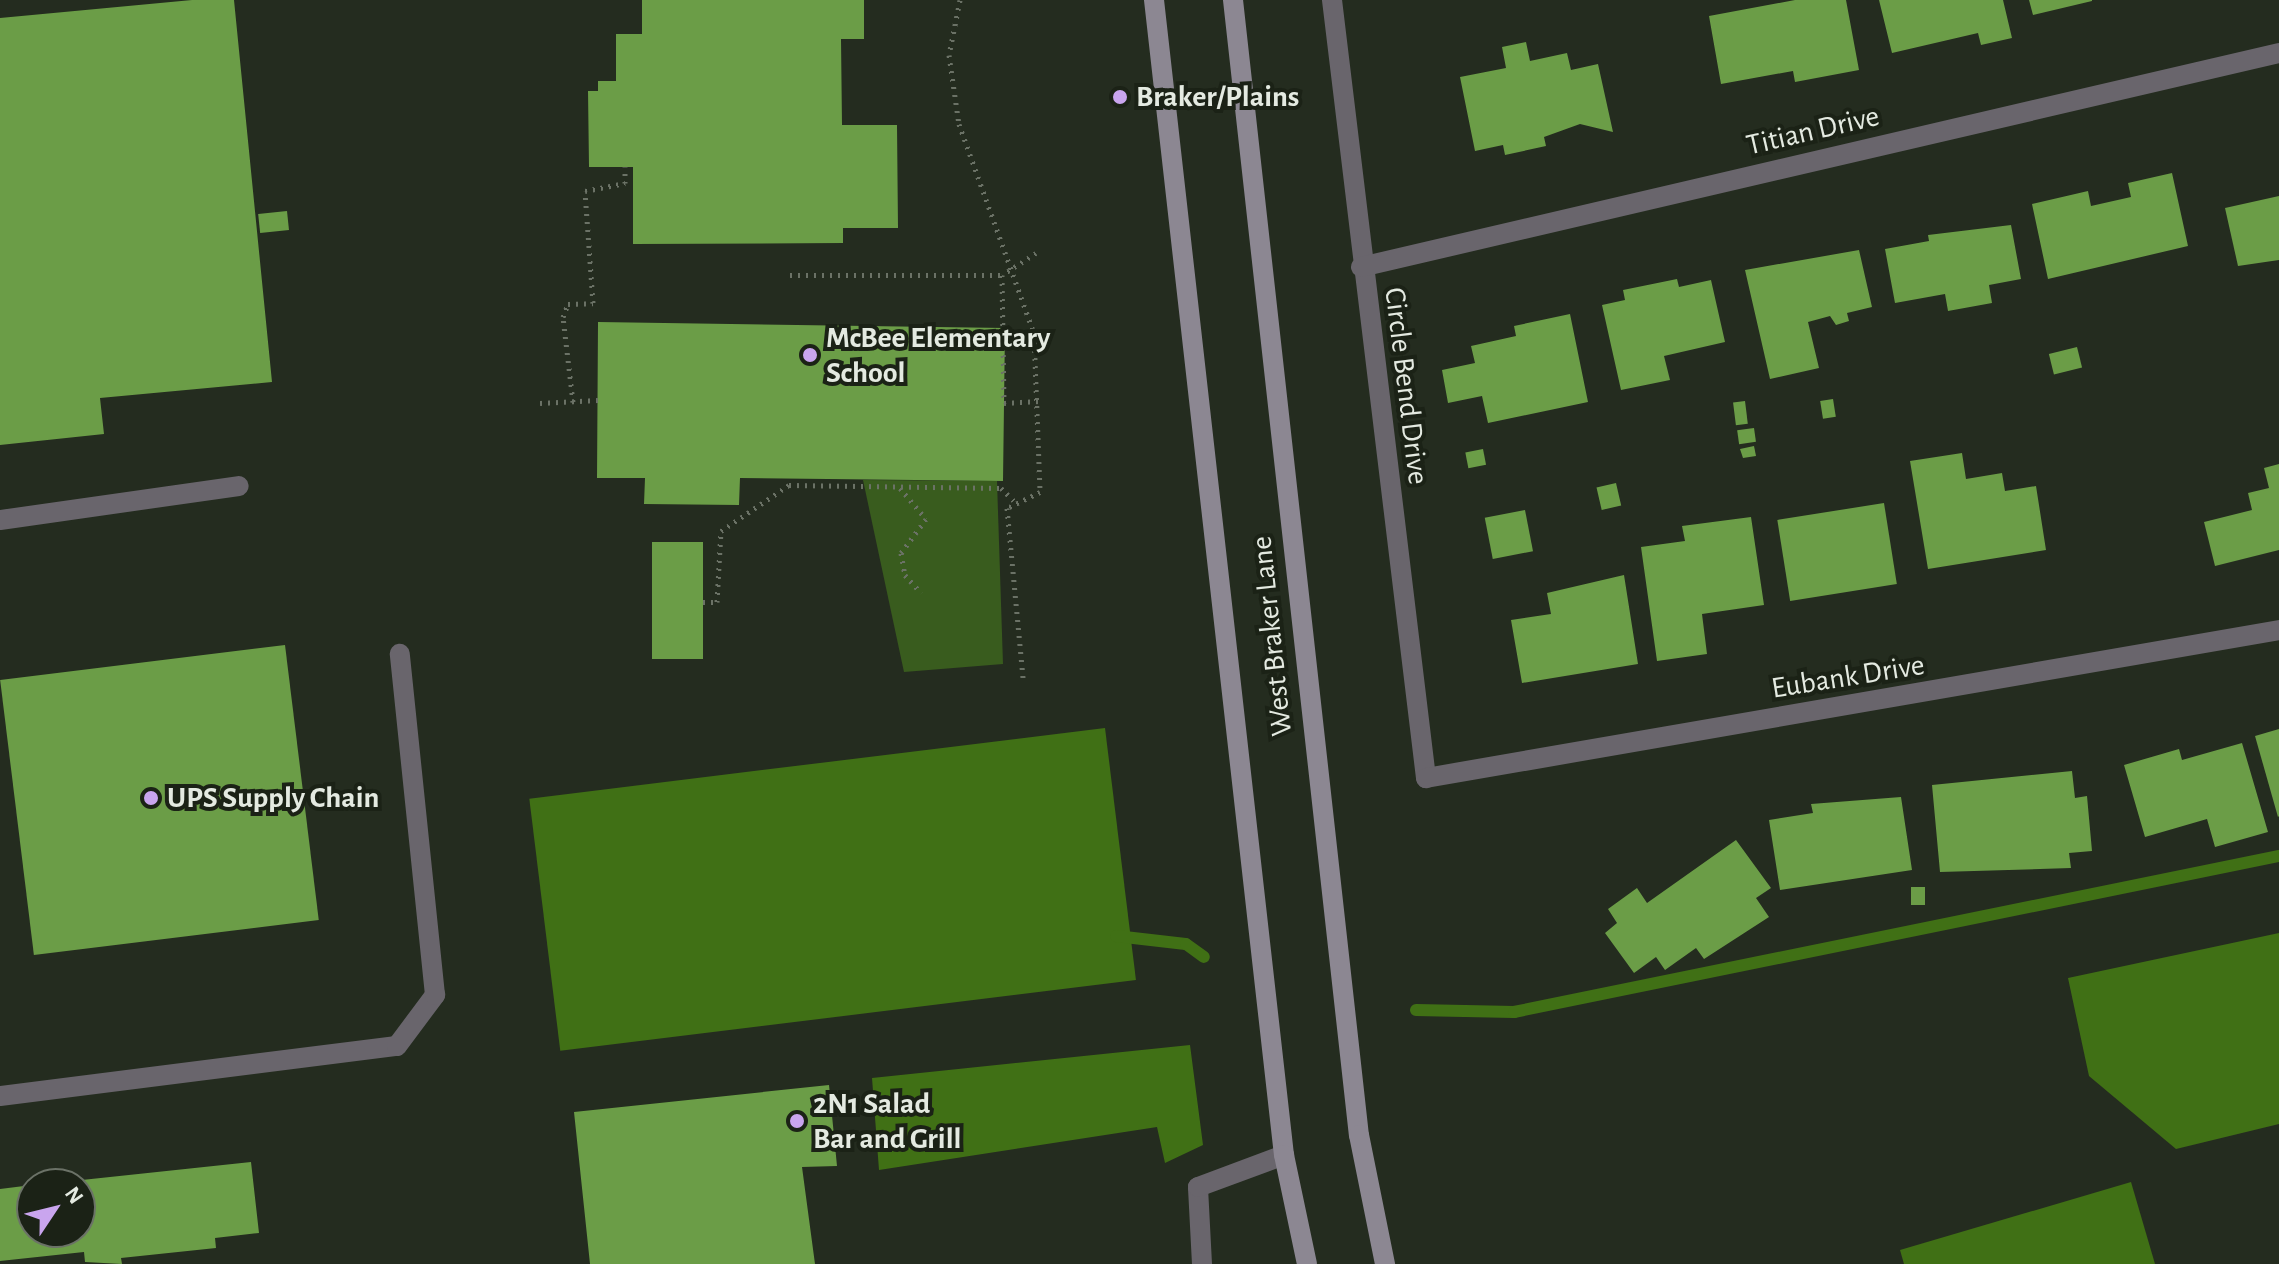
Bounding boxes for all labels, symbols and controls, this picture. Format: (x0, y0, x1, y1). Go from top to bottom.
place label: Braker/Plains (1136, 79, 1299, 115)
marker: Braker/Plains (1111, 88, 1129, 106)
street label: Titian Drive (1743, 98, 1883, 164)
street label: Circle Bend Drive (1376, 285, 1436, 487)
place label: McBee Elementary School (826, 320, 1050, 390)
marker: McBee Elementary School (801, 346, 819, 364)
street label: West Braker Lane (1244, 534, 1300, 738)
street label: Eubank Drive (1769, 647, 1927, 707)
place label: UPS Supply Chain (167, 780, 379, 816)
marker: UPS Supply Chain (142, 789, 160, 807)
place label: 2N1 Salad Bar and Grill (813, 1086, 961, 1156)
marker: 2N1 Salad Bar and Grill (788, 1112, 806, 1130)
north arrow (16, 1168, 96, 1248)
text: N (61, 1183, 87, 1208)

